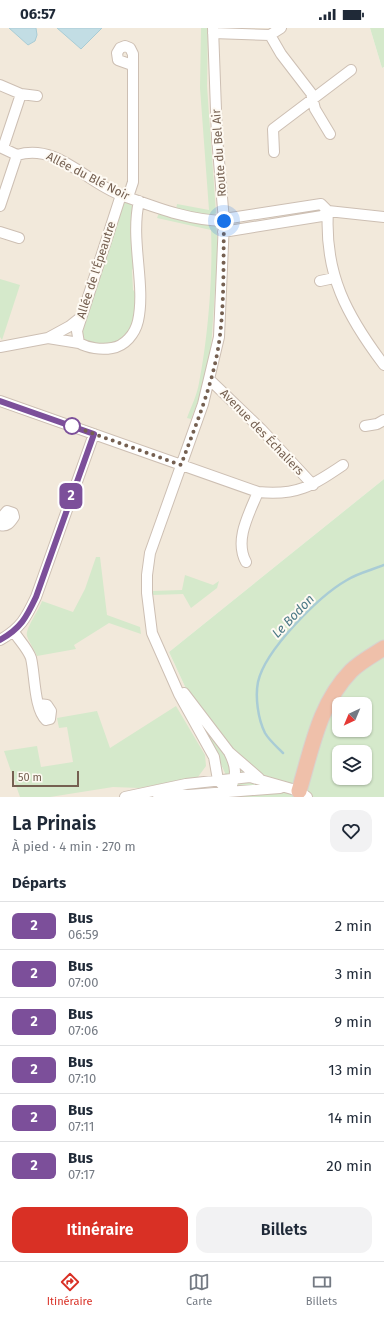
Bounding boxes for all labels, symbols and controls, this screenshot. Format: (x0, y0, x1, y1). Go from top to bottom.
text: 06:57 (20, 5, 56, 23)
street label: Route du Bel Air (209, 108, 229, 197)
street label: Allée du Blé Noir (44, 149, 132, 203)
your location (214, 211, 234, 231)
street label: Allée de l'Épeautre (73, 219, 118, 320)
street label: Avenue des Échaliers (217, 385, 308, 478)
unlabelled marker (63, 417, 81, 435)
line badge: 2 (58, 483, 84, 509)
text: 2 (67, 487, 75, 504)
water label: Le Bodon (269, 591, 317, 641)
north arrow (332, 697, 372, 737)
map controls (332, 697, 372, 785)
button: layers (332, 745, 372, 785)
scale bar (12, 769, 79, 788)
text: 50 m (18, 771, 42, 784)
button: heart (330, 810, 372, 852)
text: La Prinais (12, 812, 96, 835)
text: À pied · 4 min · 270 m (12, 839, 136, 854)
text: Départs (12, 874, 66, 892)
text: Bus (68, 909, 93, 927)
text: 2 (30, 917, 38, 934)
text: 2 min (335, 917, 372, 935)
text: 06:59 (68, 927, 99, 942)
text: Bus (68, 957, 93, 975)
text: 2 (30, 965, 38, 982)
text: 3 min (335, 965, 372, 983)
text: 07:00 (68, 975, 98, 990)
text: Bus (68, 1005, 93, 1023)
text: 2 (30, 1013, 38, 1030)
text: 9 min (334, 1013, 372, 1031)
text: 07:06 (68, 1023, 98, 1038)
text: Bus (68, 1053, 93, 1071)
text: 2 (30, 1061, 38, 1078)
text: 13 min (328, 1061, 372, 1079)
text: 07:10 (68, 1071, 96, 1086)
text: Bus (68, 1101, 93, 1119)
text: 2 (30, 1109, 38, 1126)
text: 14 min (328, 1109, 372, 1127)
text: 07:11 (68, 1119, 94, 1134)
text: Bus (68, 1149, 93, 1167)
text: 2 (30, 1157, 38, 1174)
text: 20 min (326, 1157, 372, 1175)
text: 07:17 (68, 1167, 95, 1182)
button: Itinéraire (12, 1207, 188, 1253)
button: Billets (196, 1207, 372, 1253)
tab: Itinéraire (47, 1271, 92, 1308)
tab: Carte (186, 1271, 212, 1308)
tab: Billets (306, 1271, 337, 1308)

